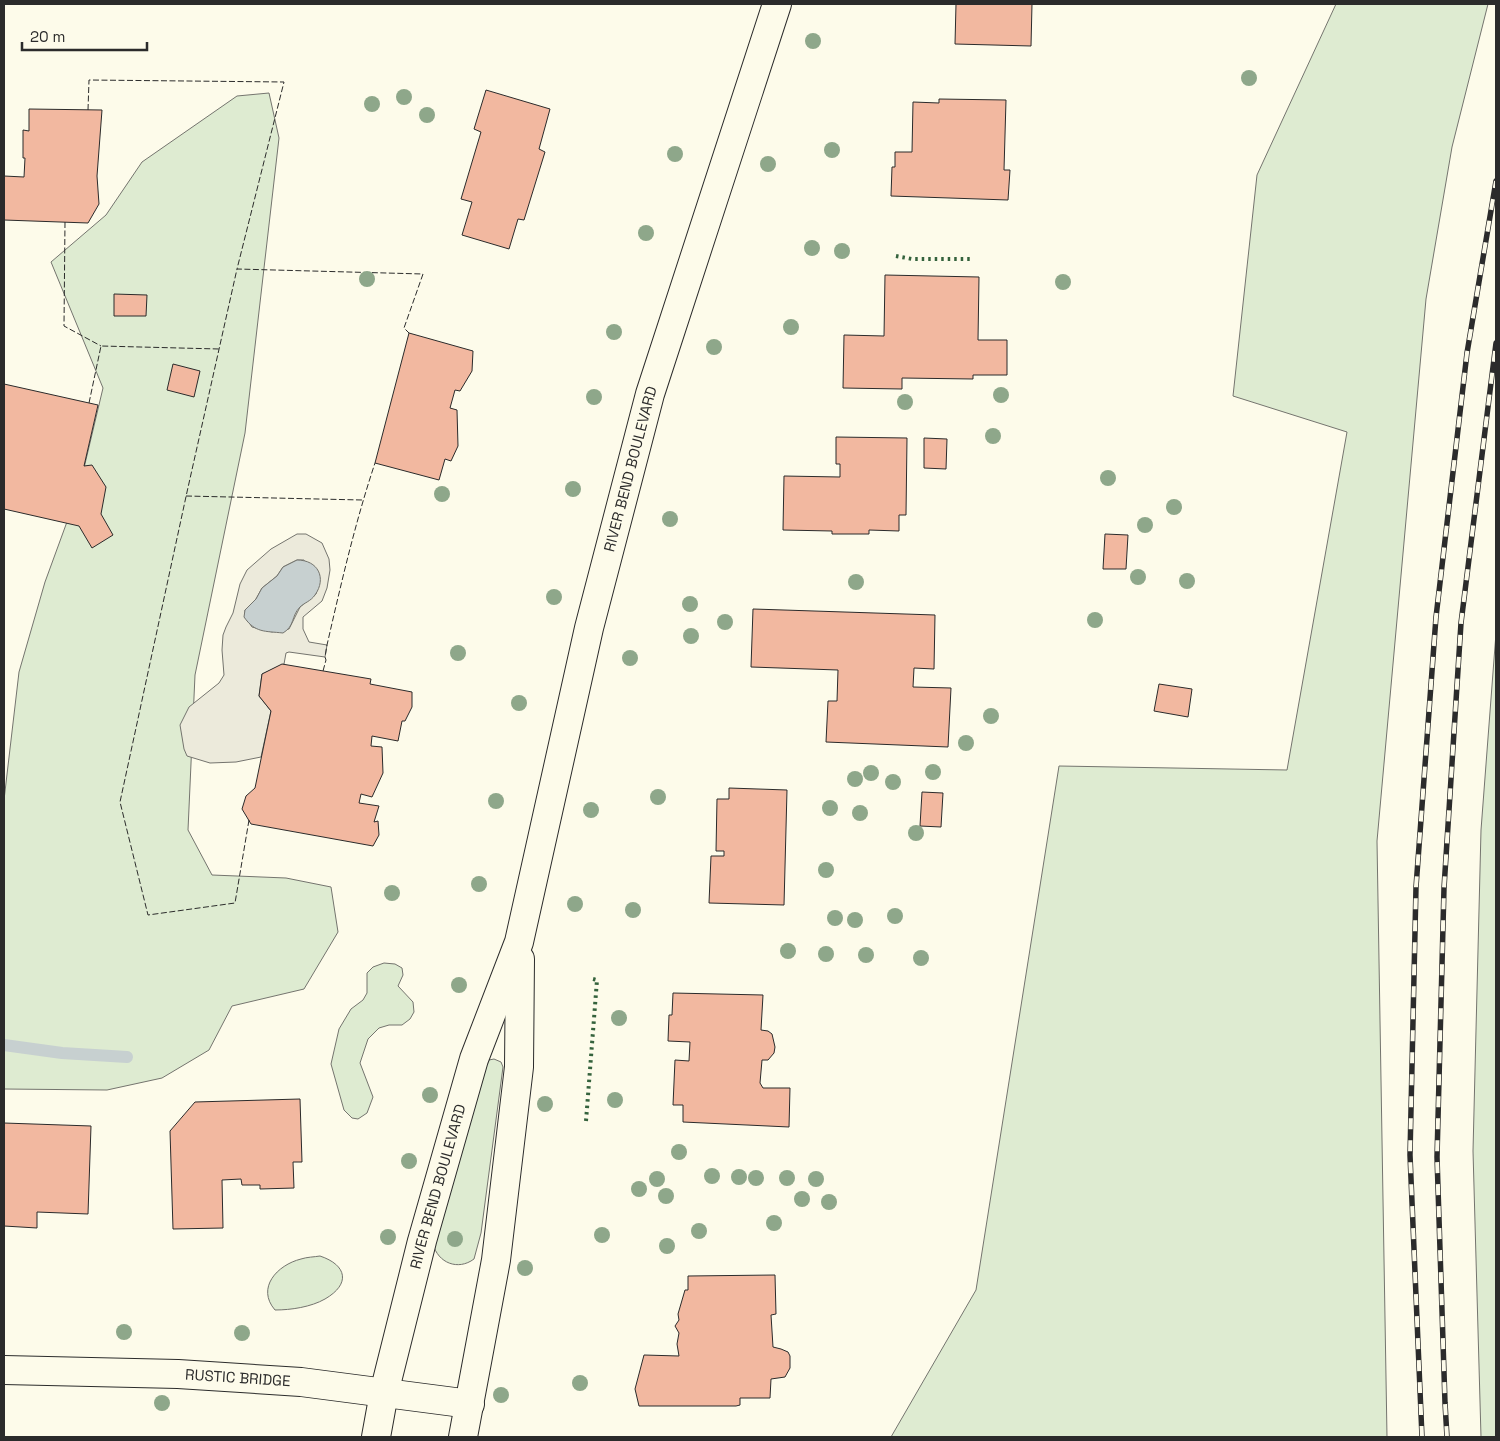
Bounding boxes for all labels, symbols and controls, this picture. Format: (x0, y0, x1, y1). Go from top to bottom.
scale bar (22, 20, 148, 52)
text: 20 m (30, 27, 65, 46)
street label: RIVER BEND BOULEVARD (599, 384, 661, 554)
street label: RIVER BEND BOULEVARD (405, 1102, 470, 1271)
street label: RUSTIC BRIDGE (185, 1364, 291, 1390)

